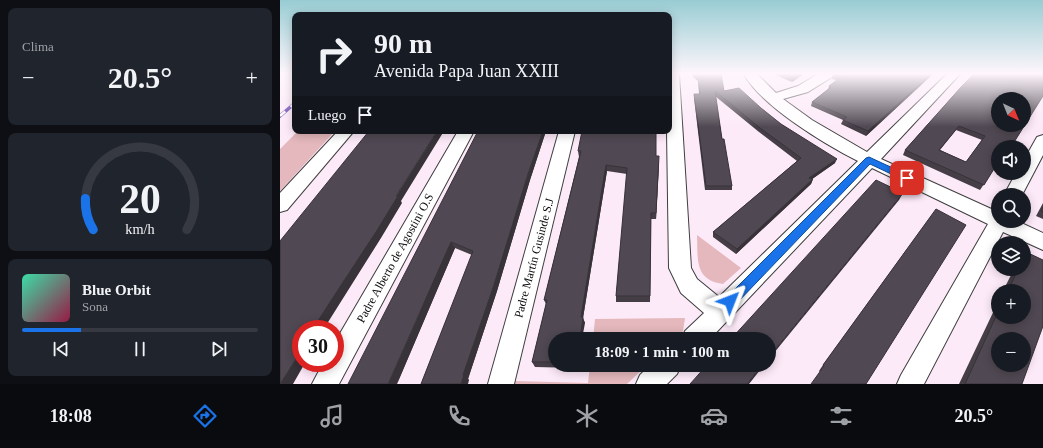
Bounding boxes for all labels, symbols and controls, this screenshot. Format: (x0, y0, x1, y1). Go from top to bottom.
icon: right (308, 28, 360, 80)
text: 90 m (374, 28, 432, 59)
text: Clima (22, 39, 54, 54)
text: 20.5° (108, 61, 172, 94)
text: Avenida Papa Juan XXIII (374, 61, 559, 81)
text: − (22, 65, 34, 90)
text: + (246, 65, 258, 90)
north arrow (991, 92, 1031, 132)
map controls (991, 92, 1031, 372)
icon: arrive (354, 104, 376, 126)
text: Luego (308, 107, 346, 123)
button: sound (991, 140, 1031, 180)
pin (890, 161, 924, 195)
icon: arrive (896, 167, 918, 189)
text: 20 (119, 176, 161, 222)
button: search (991, 188, 1031, 228)
street label: Padre Alberto de Agostini O.S (354, 191, 436, 325)
street label: Padre Martín Gusinde S.J (511, 196, 557, 319)
text: km/h (125, 221, 155, 237)
button: layers (991, 236, 1031, 276)
position arrow (709, 280, 751, 322)
text: Blue Orbit (82, 282, 151, 298)
button: + (991, 284, 1031, 324)
text: Sona (82, 299, 108, 314)
speed limit sign: 30 (292, 320, 344, 372)
button: − (991, 332, 1031, 372)
icon: previous (50, 338, 72, 360)
icon: pause (129, 338, 151, 360)
icon: next (208, 338, 230, 360)
text: 18:09 · 1 min · 100 m (595, 344, 730, 360)
icon: directions (191, 402, 219, 430)
icon: music (318, 402, 346, 430)
icon: phone (445, 402, 473, 430)
icon: climate (573, 402, 601, 430)
icon: car (700, 402, 728, 430)
icon: filters (827, 402, 855, 430)
text: 18:08 (50, 406, 92, 426)
text: 20.5° (955, 406, 993, 426)

